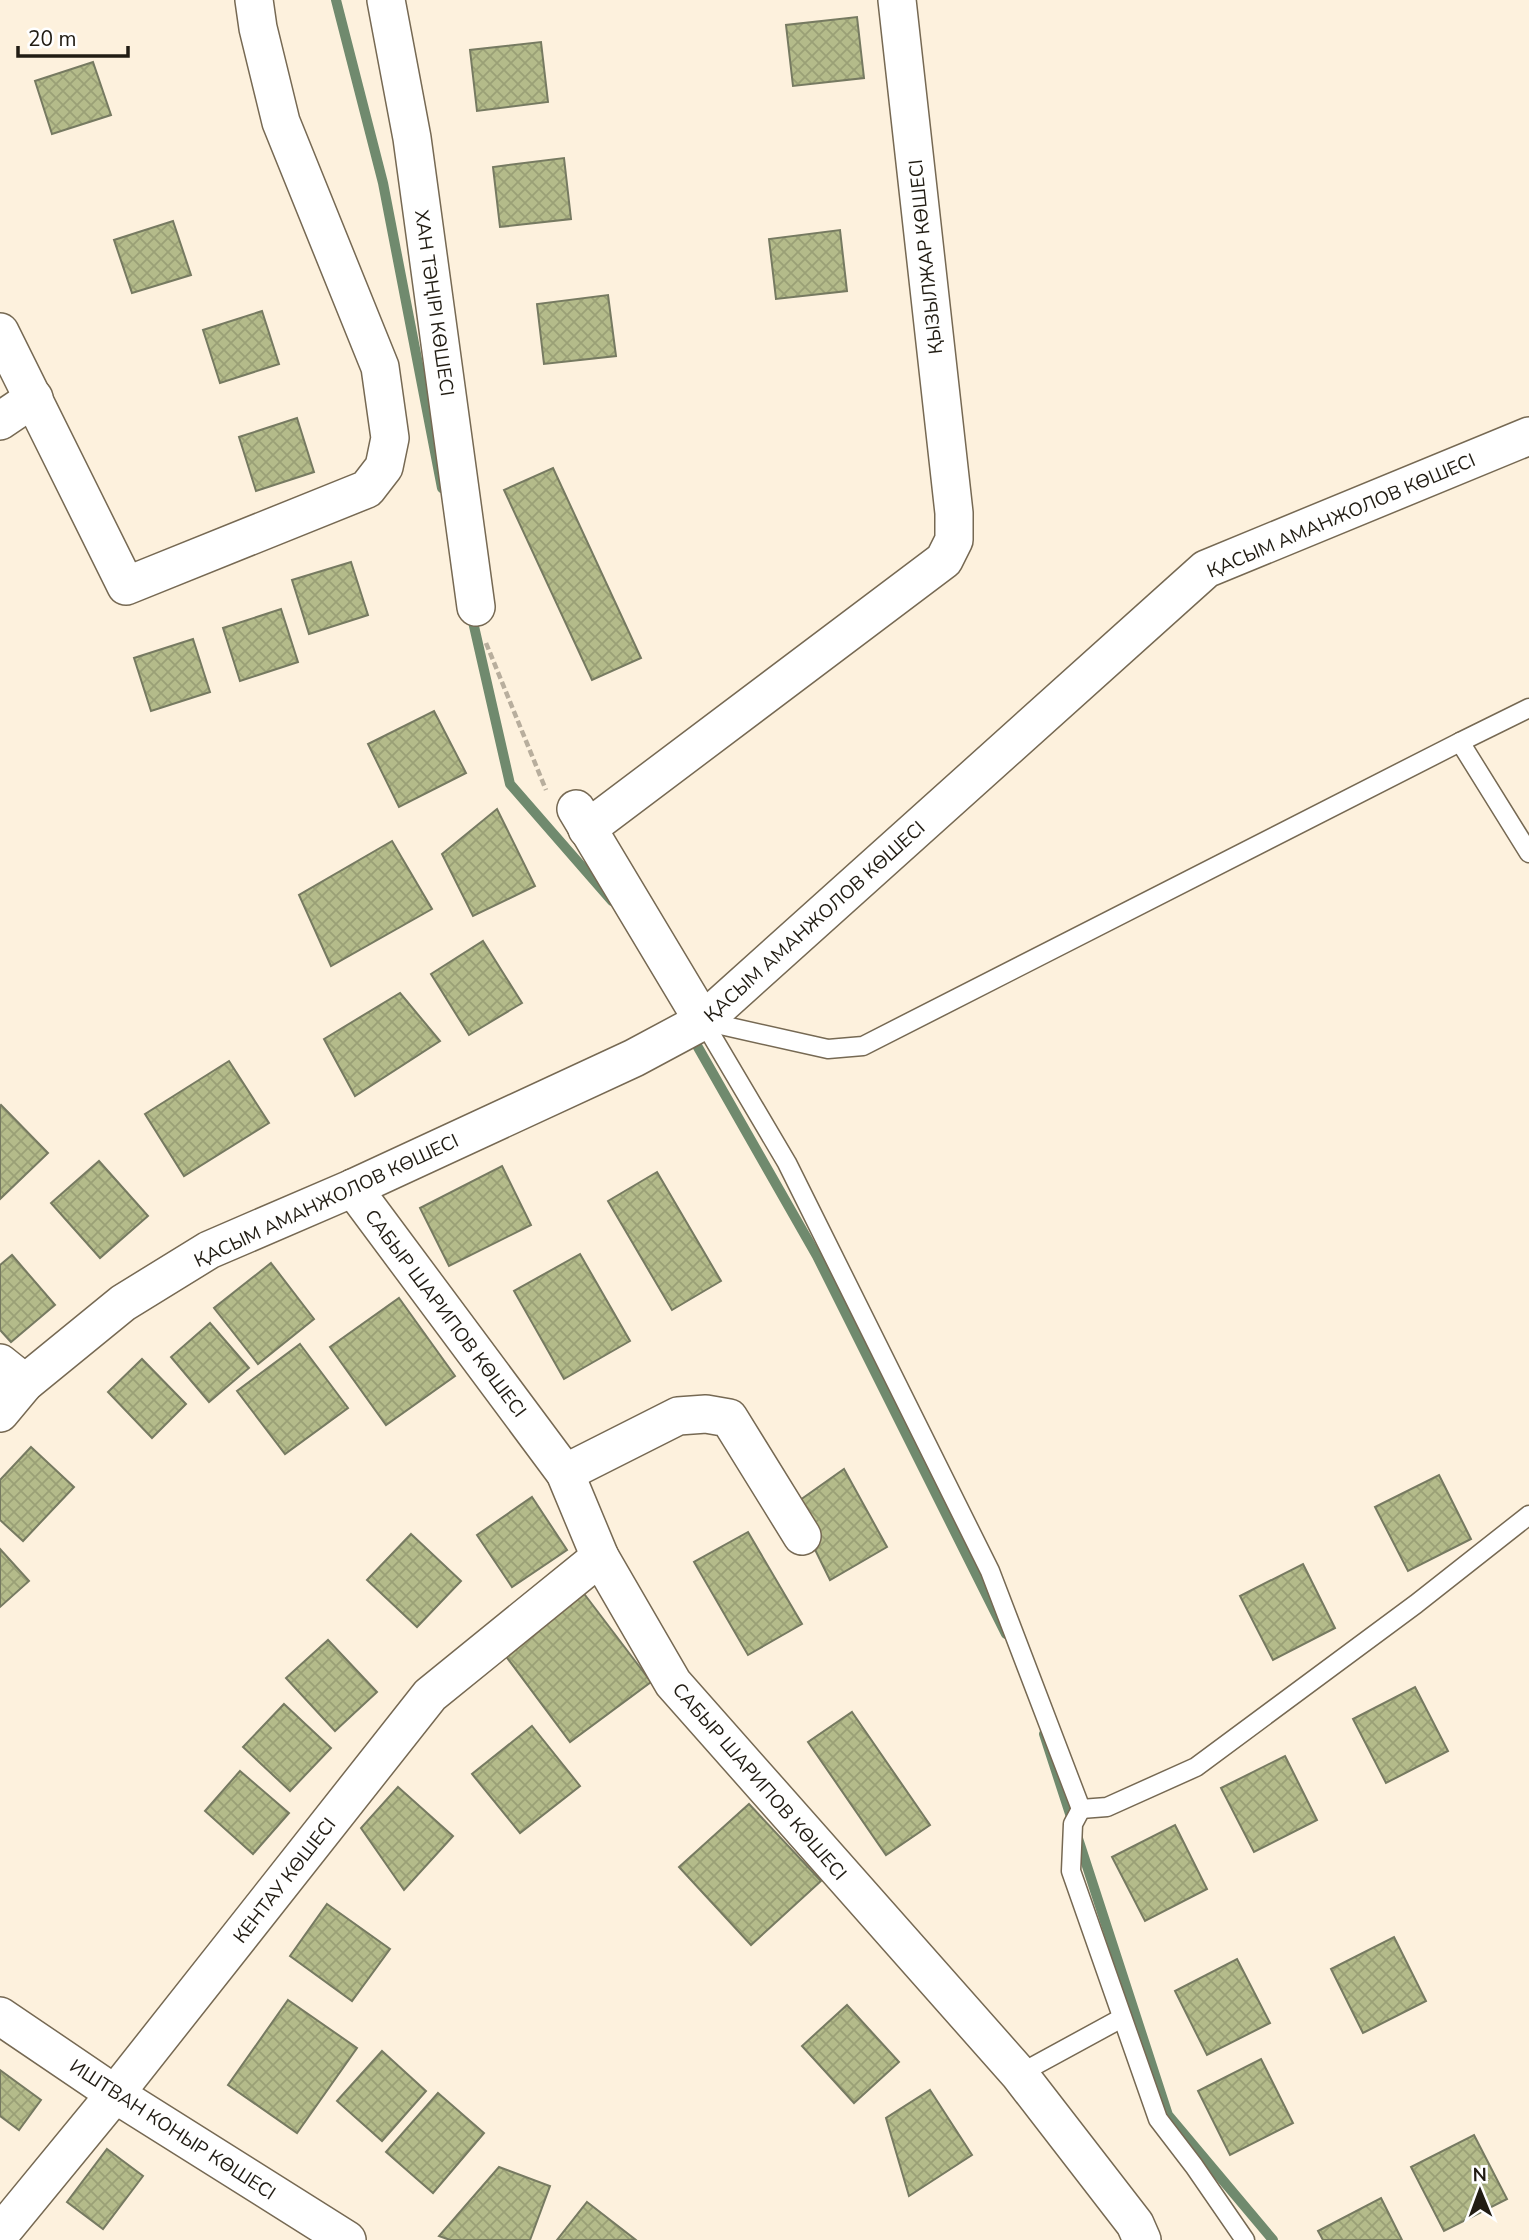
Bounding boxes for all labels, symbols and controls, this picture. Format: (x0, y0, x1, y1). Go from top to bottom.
scale bar (18, 14, 128, 58)
text: 20 m (28, 25, 77, 53)
street label: ҚЫЗЫЛЖАР КӨШЕСІ (903, 158, 949, 355)
street label: ХАН ТӘҢІРІ КӨШЕСІ (408, 208, 460, 398)
street label: ҚАСЫМ АМАНЖОЛОВ КӨШЕСІ (1203, 447, 1480, 584)
street label: ҚАСЫМ АМАНЖОЛОВ КӨШЕСІ (699, 815, 931, 1028)
street label: ҚАСЫМ АМАНЖОЛОВ КӨШЕСІ (190, 1128, 463, 1274)
street label: САБЫР ШАРИПОВ КӨШЕСІ (358, 1204, 532, 1423)
street label: САБЫР ШАРИПОВ КӨШЕСІ (666, 1677, 852, 1886)
street label: КЕНТАУ КӨШЕСІ (227, 1812, 342, 1949)
street label: ИШТВАН КОНЫР КӨШЕСІ (64, 2053, 281, 2206)
north arrow (1445, 2156, 1515, 2226)
text: N (1472, 2162, 1487, 2188)

